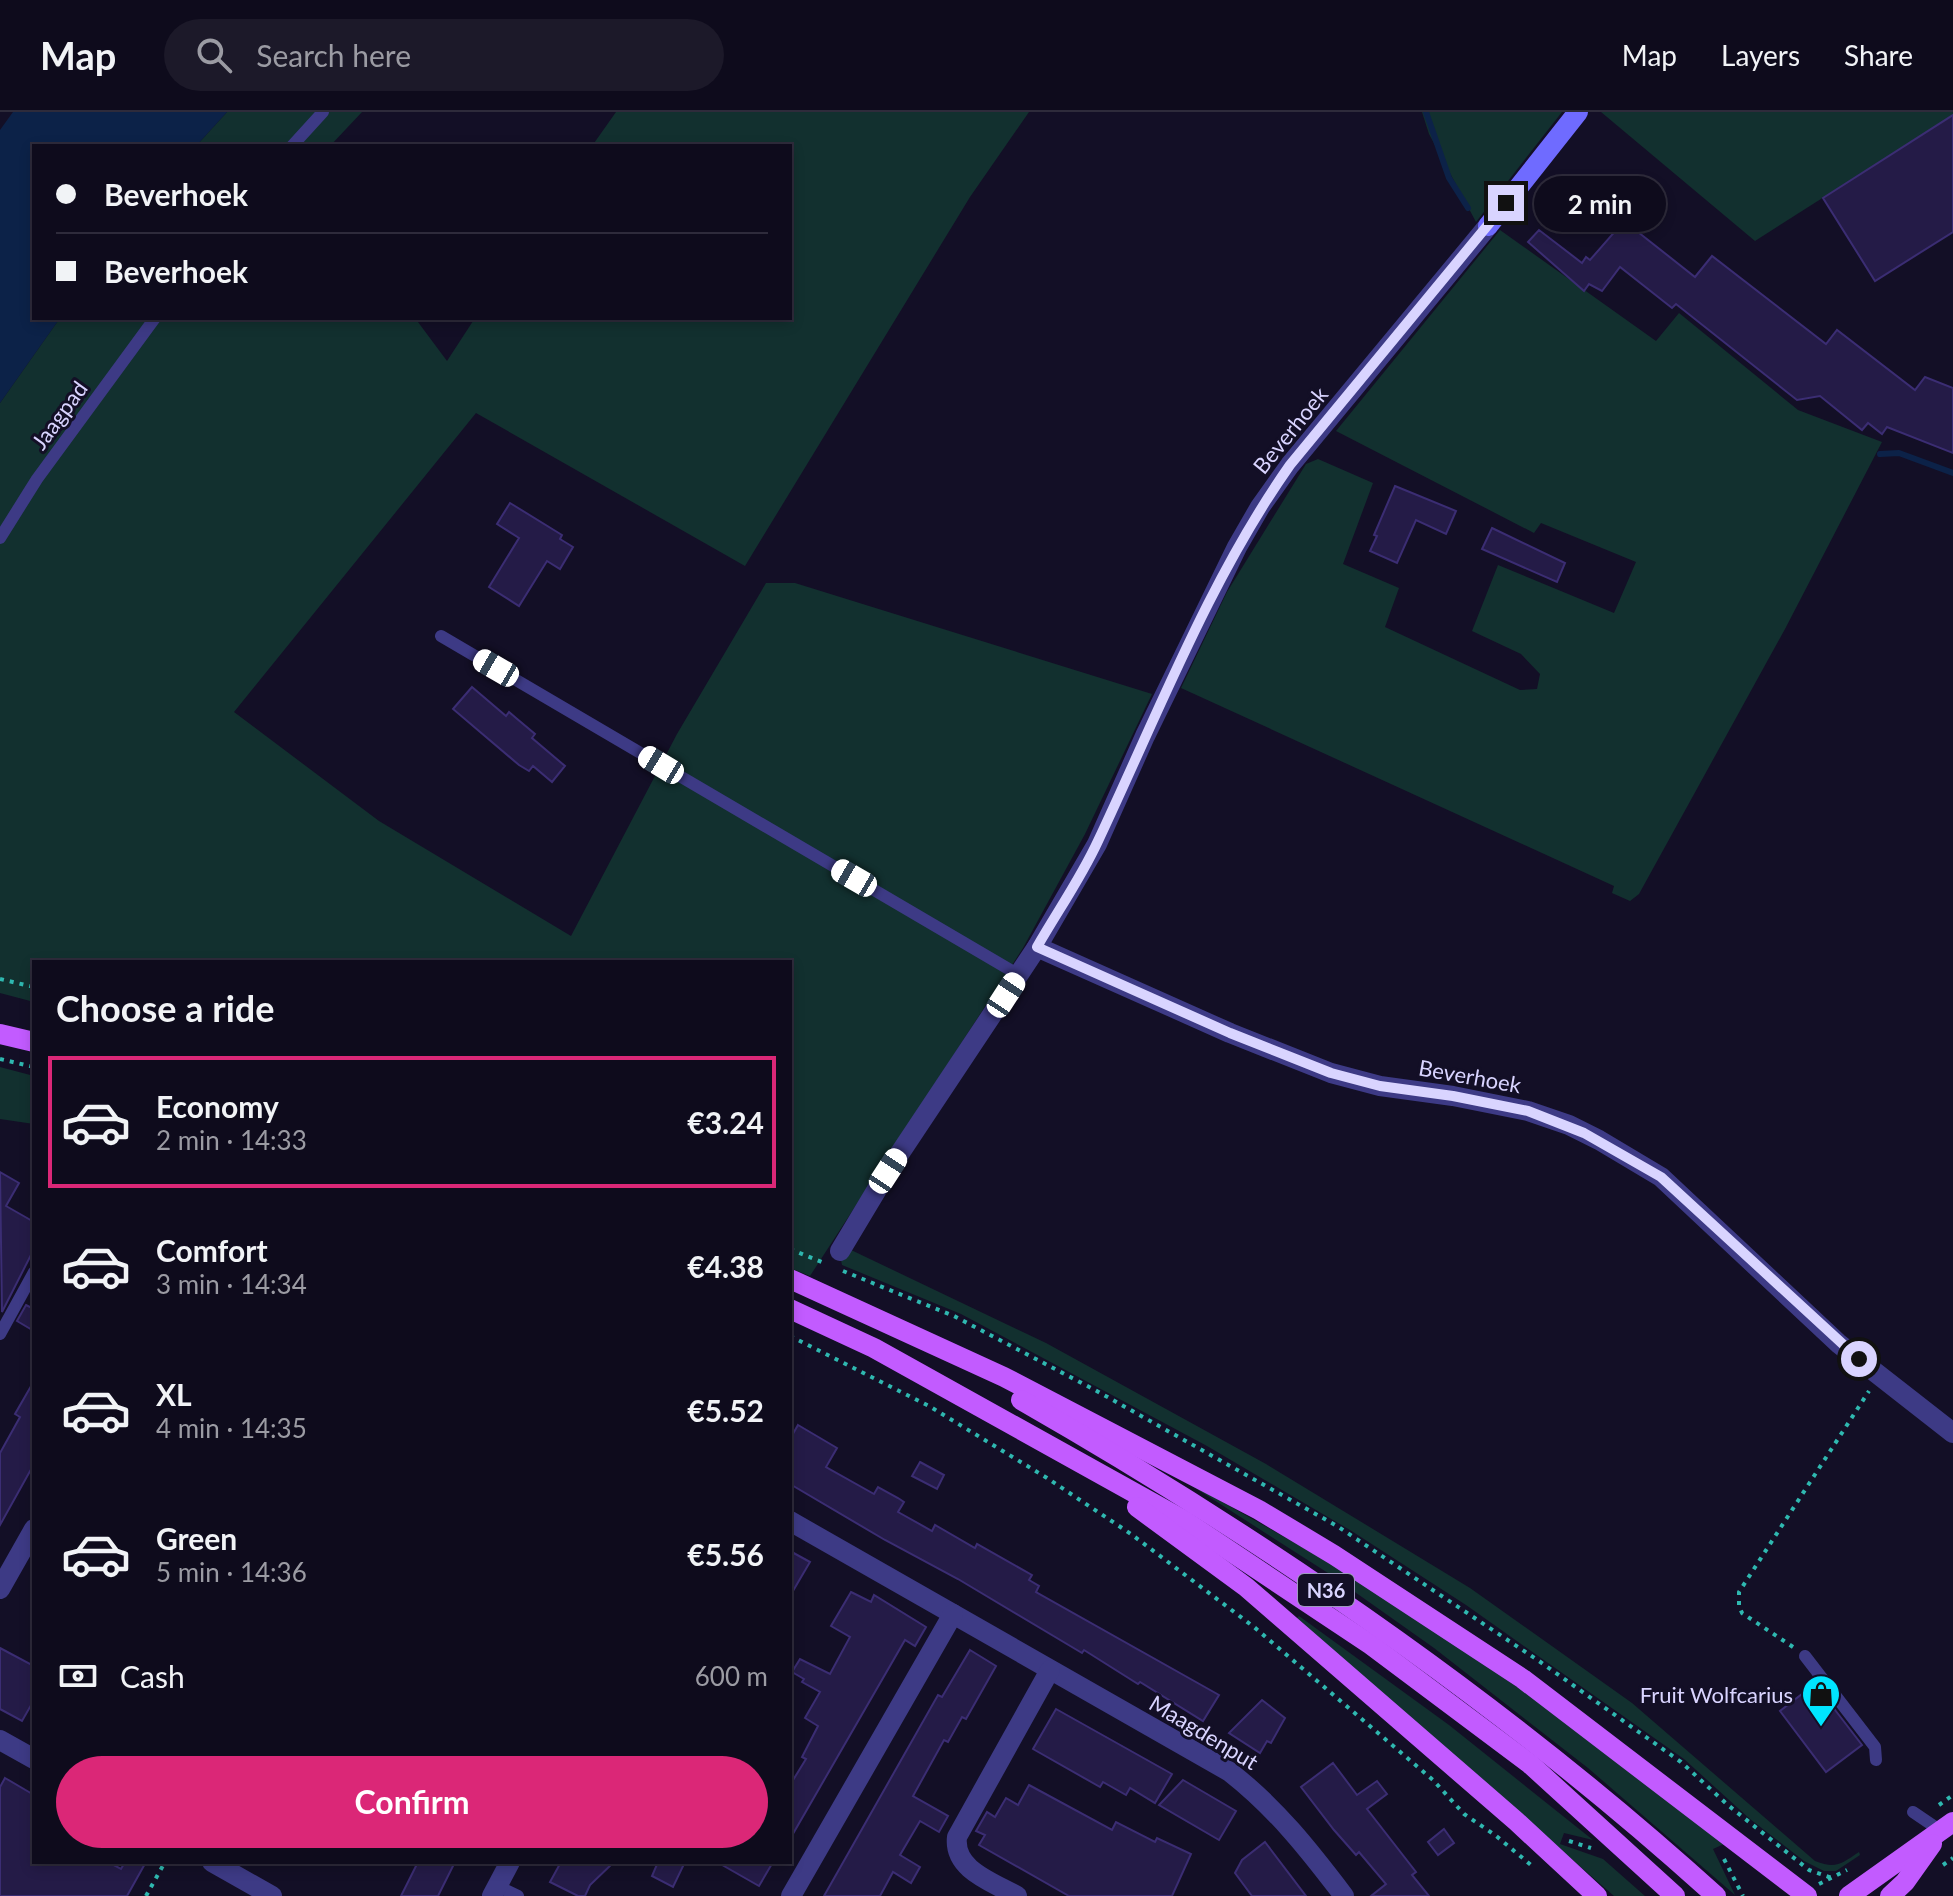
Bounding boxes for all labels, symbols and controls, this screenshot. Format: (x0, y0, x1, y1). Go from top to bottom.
search box (164, 19, 724, 91)
text: Map (40, 32, 116, 78)
icon: search (192, 33, 236, 77)
text: Search here (256, 37, 411, 73)
text: Map (1622, 38, 1677, 72)
text: Layers (1721, 38, 1800, 72)
text: Share (1844, 38, 1913, 72)
callout: 2 min (1534, 175, 1666, 231)
text: Beverhoek (104, 176, 248, 212)
route end (1488, 185, 1524, 221)
text: 2 min (1568, 188, 1632, 220)
text: Beverhoek (104, 253, 248, 289)
street label: Jaagpad (25, 376, 93, 454)
street label: Beverhoek (1247, 381, 1334, 479)
car (469, 646, 523, 690)
car (634, 742, 688, 788)
car (827, 856, 881, 900)
car (983, 968, 1029, 1022)
text: Choose a ride (56, 986, 275, 1030)
street label: Beverhoek (1417, 1054, 1524, 1098)
icon: car (60, 1086, 132, 1158)
text: Economy (156, 1088, 279, 1124)
text: €3.24 (687, 1104, 764, 1140)
text: 2 min · 14:33 (156, 1124, 307, 1156)
car (865, 1144, 911, 1198)
icon: car (60, 1230, 132, 1302)
text: Comfort (156, 1232, 268, 1268)
text: €4.38 (687, 1248, 764, 1284)
text: 3 min · 14:34 (156, 1268, 307, 1300)
route start (1841, 1341, 1877, 1377)
icon: car (60, 1374, 132, 1446)
text: XL (156, 1376, 192, 1412)
text: €5.52 (687, 1392, 764, 1428)
text: 4 min · 14:35 (156, 1412, 307, 1444)
icon: car (60, 1518, 132, 1590)
text: Green (156, 1520, 237, 1556)
text: €5.56 (687, 1536, 764, 1572)
text: 5 min · 14:36 (156, 1556, 307, 1588)
road number: N36 (1298, 1574, 1354, 1606)
icon: cash (56, 1654, 100, 1698)
text: Cash (120, 1658, 185, 1694)
text: 600 m (695, 1660, 768, 1692)
shop icon: Fruit Wolfcarius (1800, 1673, 1842, 1728)
place label: Fruit Wolfcarius (1640, 1681, 1793, 1708)
street label: Maagdenput (1145, 1689, 1263, 1775)
button: Confirm (56, 1756, 768, 1848)

